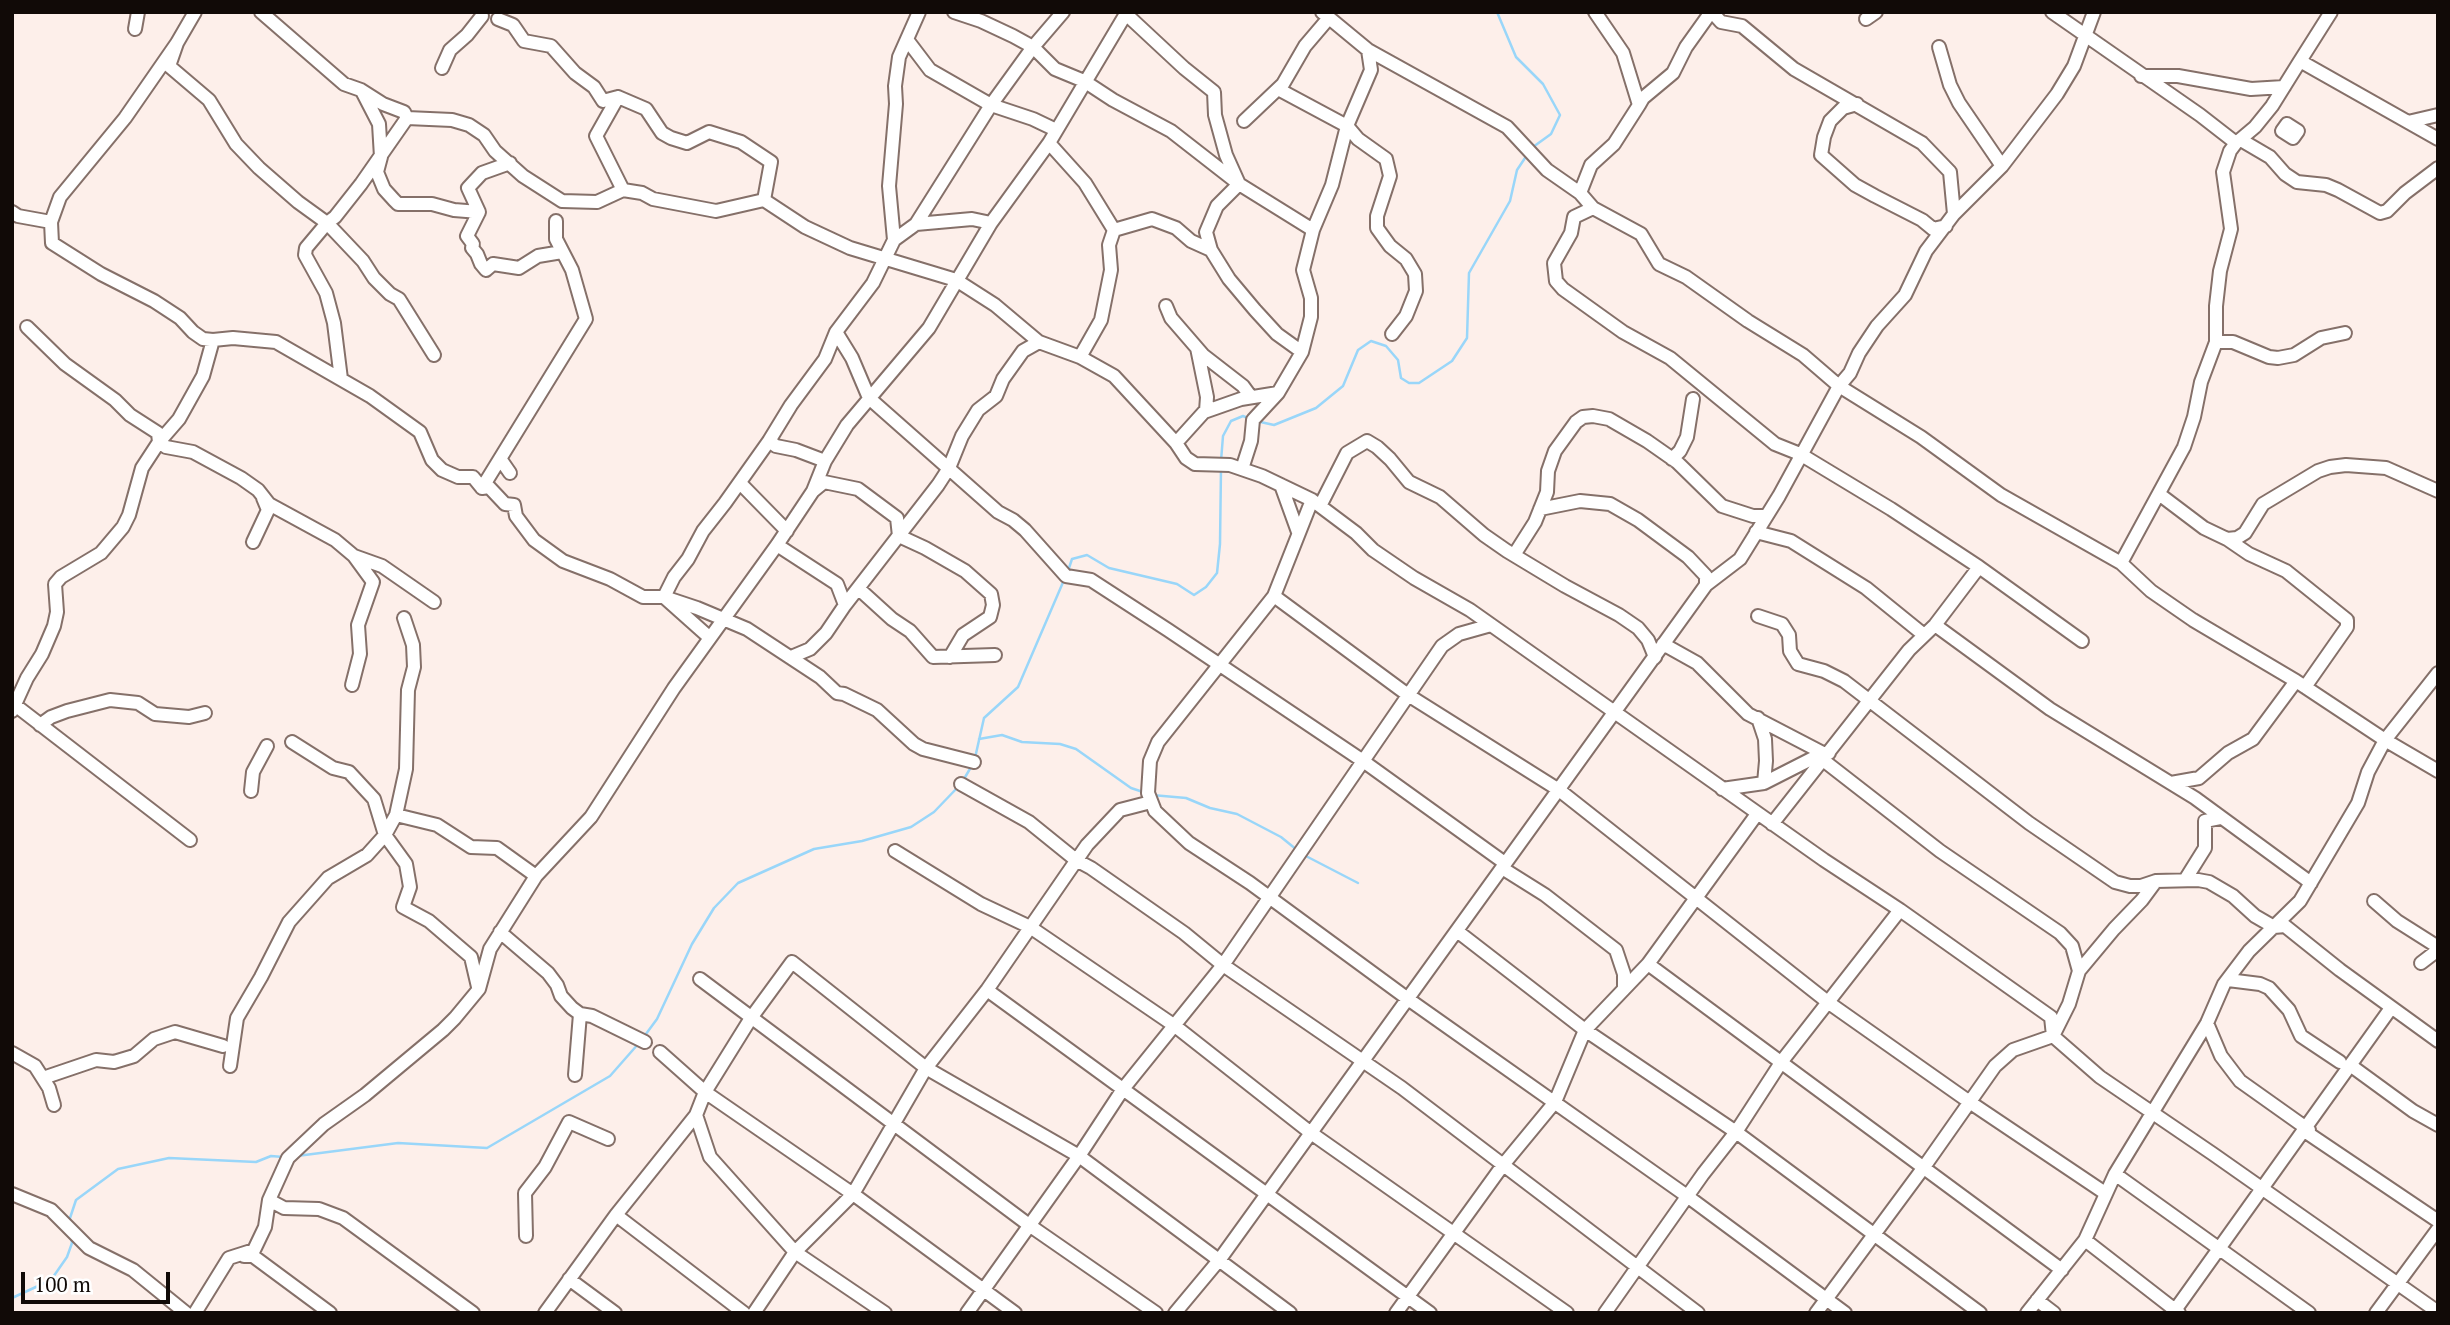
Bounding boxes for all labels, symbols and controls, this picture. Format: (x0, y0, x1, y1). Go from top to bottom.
scale bar (24, 1258, 173, 1302)
text: 100 m (34, 1270, 91, 1298)

